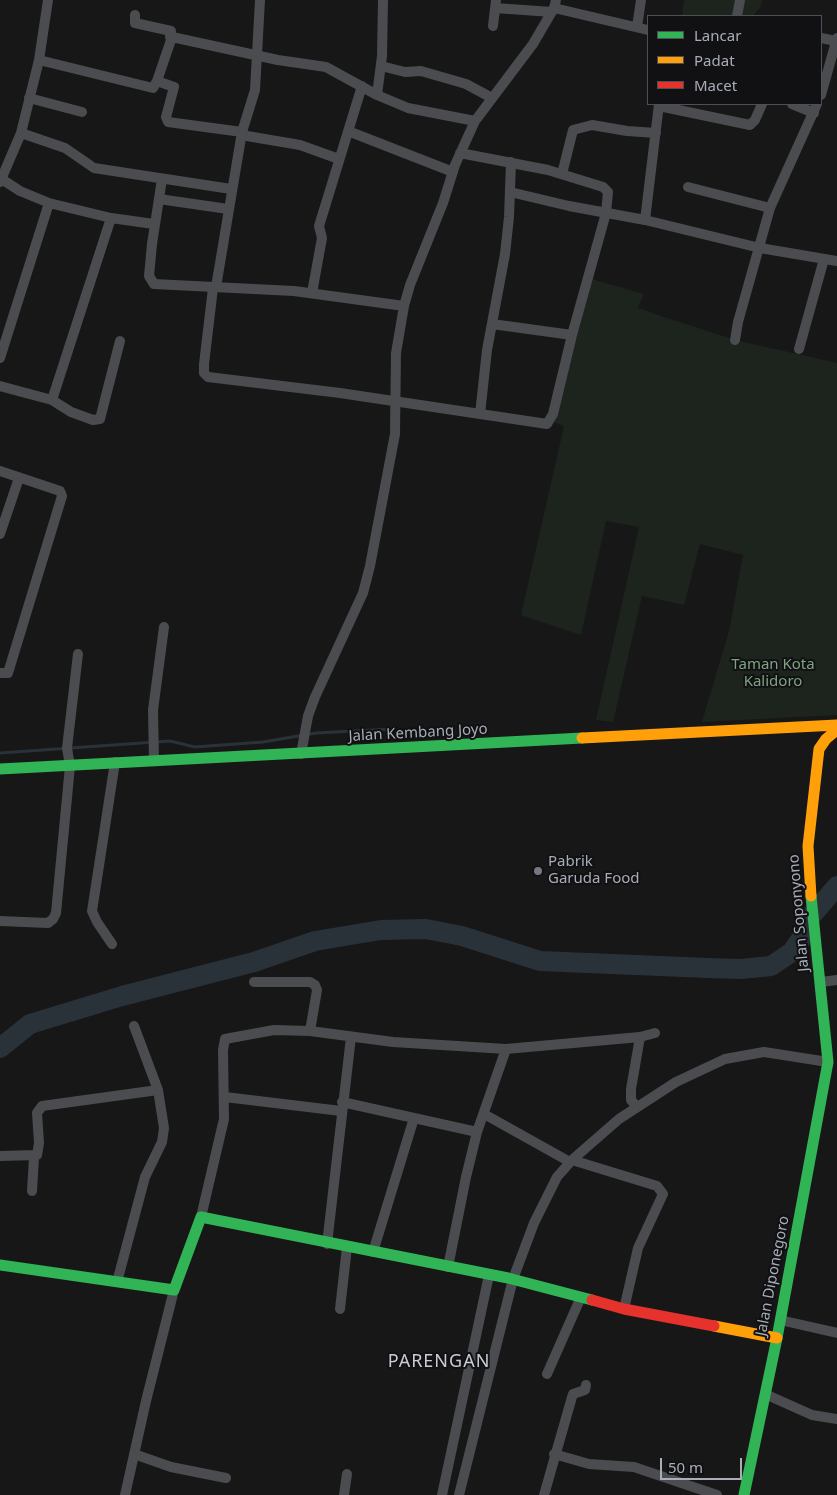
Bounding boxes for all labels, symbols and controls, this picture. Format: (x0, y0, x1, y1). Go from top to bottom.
legend (647, 15, 822, 105)
text: Lancar (694, 25, 741, 45)
text: Padat (694, 50, 735, 70)
text: Macet (694, 75, 737, 95)
park label: Taman Kota Kalidoro (731, 656, 815, 691)
street label: Jalan Kembang Joyo (348, 720, 488, 746)
place label: Pabrik Garuda Food (548, 853, 639, 888)
street label: Jalan Soponyono (785, 853, 813, 973)
marker: Pabrik Garuda Food (532, 865, 544, 877)
street label: Jalan Diponegoro (753, 1214, 793, 1338)
district label: PARENGAN (387, 1351, 491, 1373)
scale bar (662, 1448, 744, 1480)
text: 50 m (668, 1457, 703, 1477)

